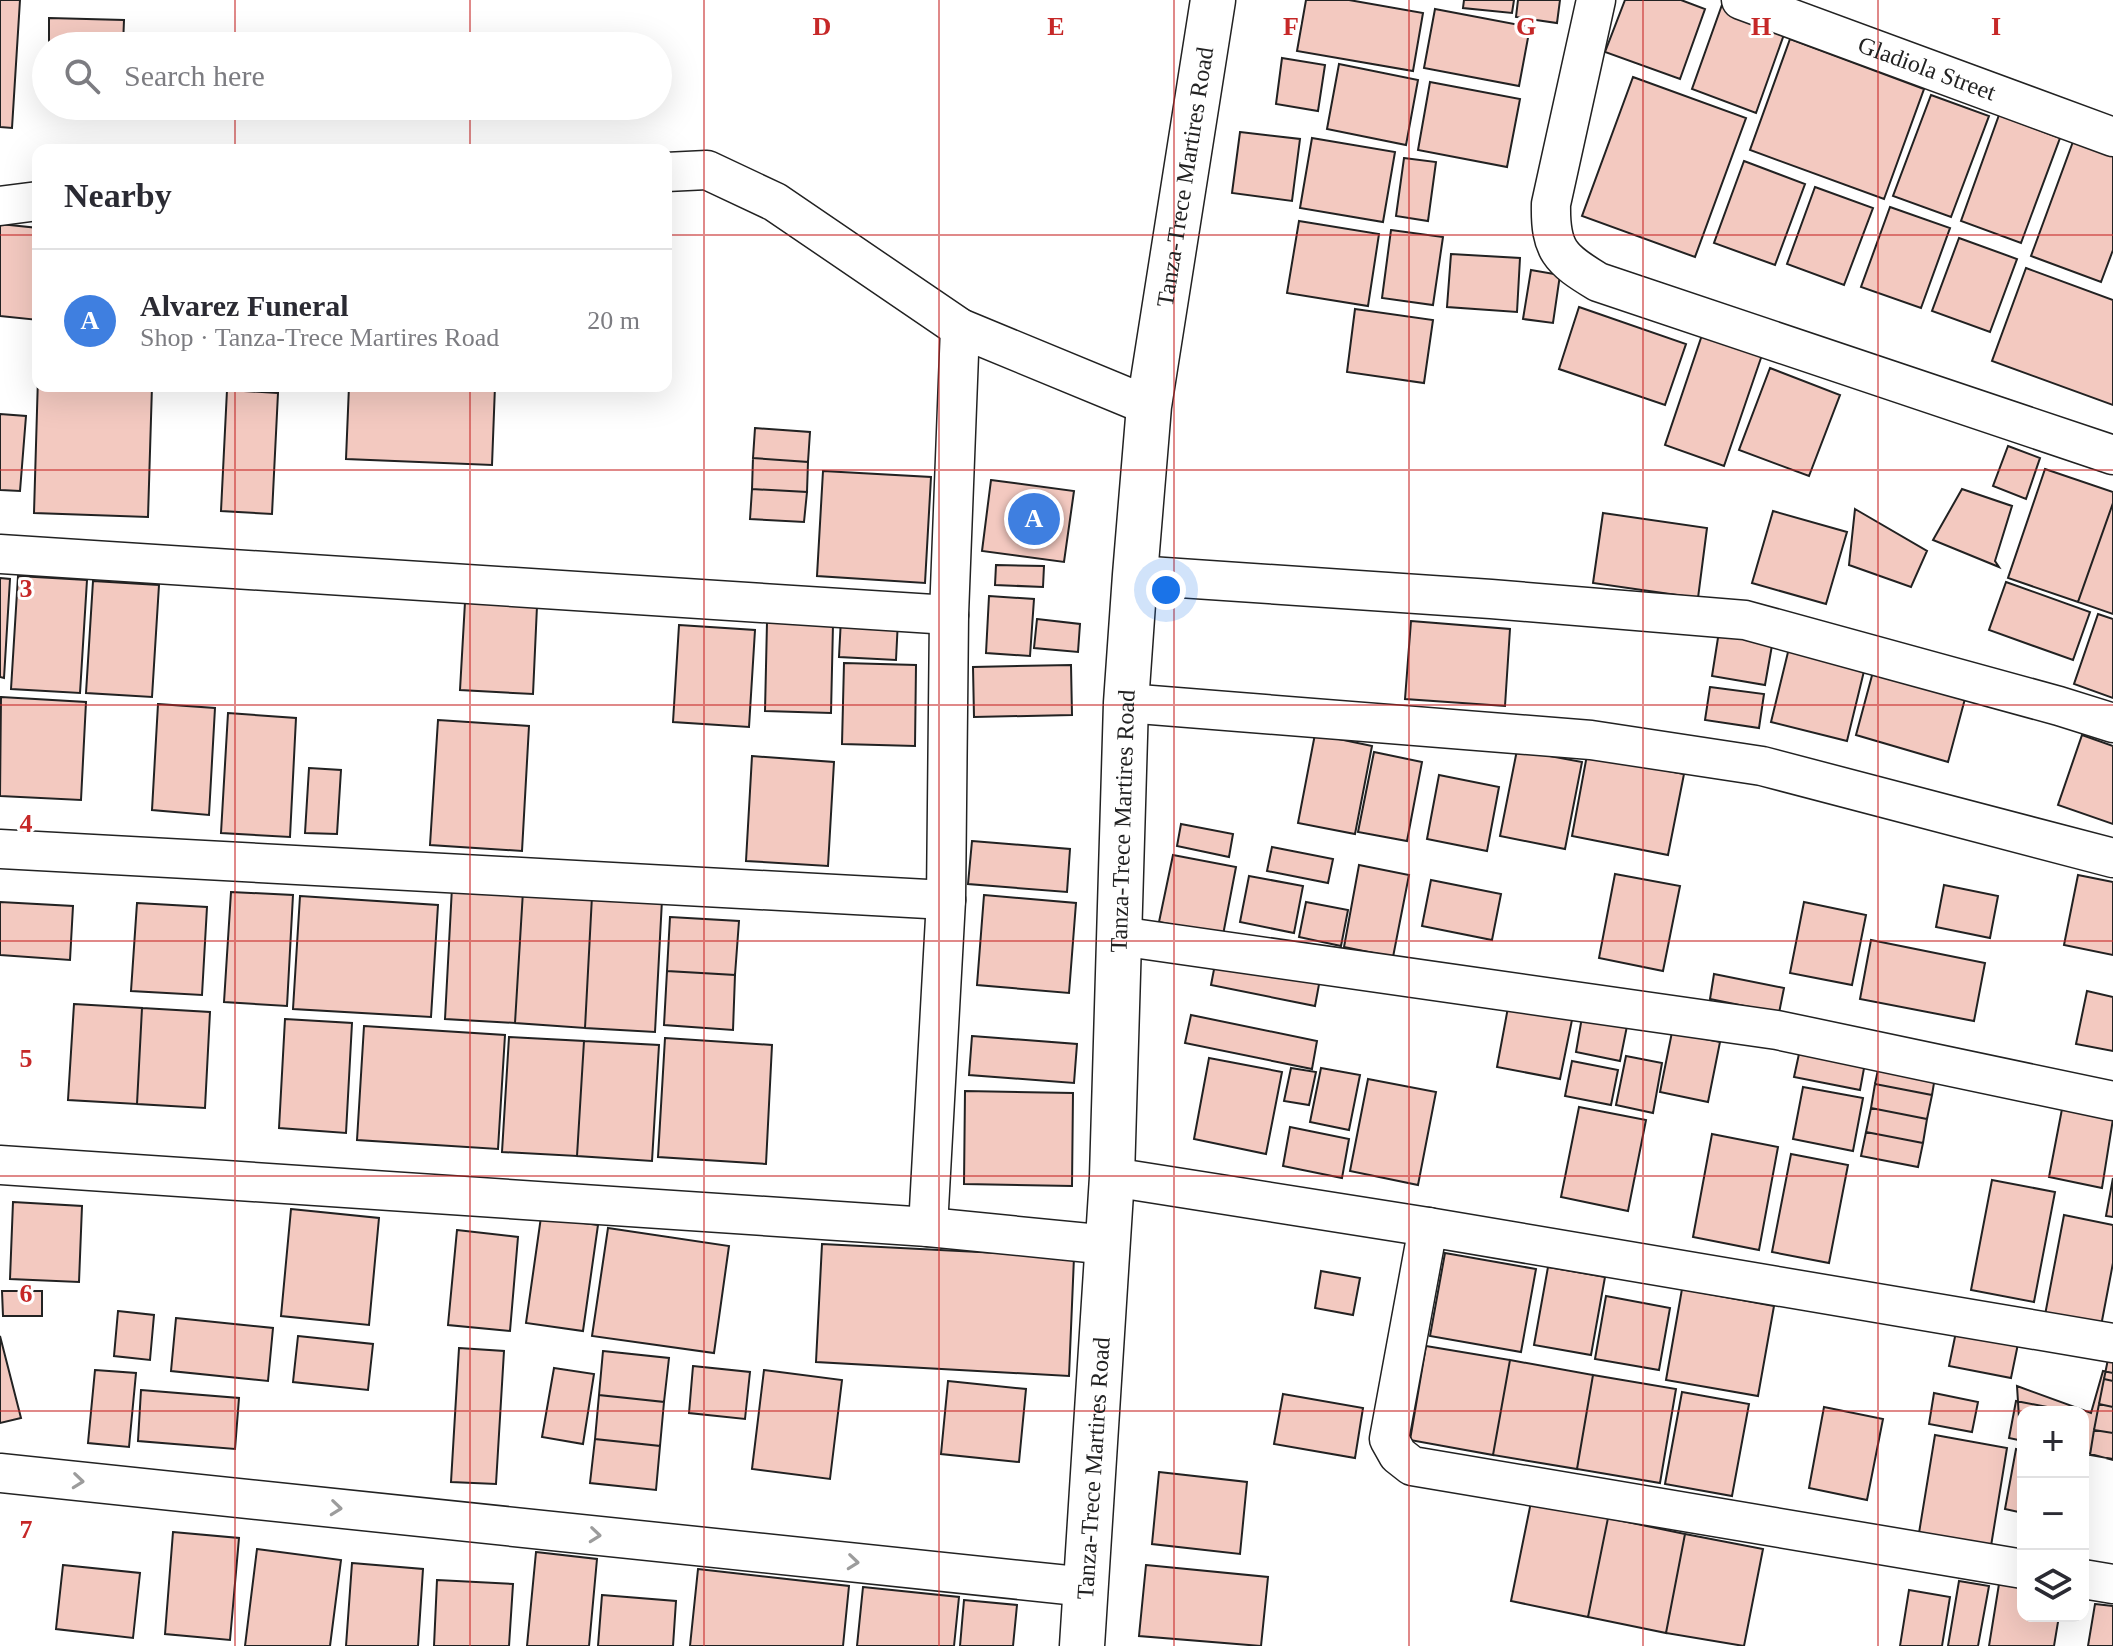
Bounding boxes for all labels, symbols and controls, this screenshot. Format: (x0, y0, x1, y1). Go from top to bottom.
text: D (813, 12, 831, 41)
text: E (1047, 12, 1065, 41)
text: F (1283, 12, 1299, 41)
text: G (1516, 12, 1536, 41)
text: H (1751, 12, 1771, 41)
text: I (1991, 12, 2001, 41)
street label: Gladiola Street (1854, 31, 1999, 106)
search box (32, 32, 672, 120)
street label: Tanza-Trece Martires Road (1152, 45, 1218, 309)
icon: search (60, 54, 104, 98)
text: Search here (124, 59, 265, 92)
text: Nearby (64, 177, 172, 214)
text: Alvarez Funeral (140, 289, 349, 322)
text: A (81, 306, 99, 335)
text: 20 m (587, 306, 640, 335)
text: Shop · Tanza-Trece Martires Road (140, 323, 499, 352)
pin: A (1008, 489, 1060, 549)
your location (1146, 570, 1186, 610)
text: 3 (20, 574, 33, 603)
street label: Tanza-Trece Martires Road (1106, 689, 1140, 953)
text: 4 (20, 809, 33, 838)
text: 5 (20, 1044, 33, 1073)
text: 6 (20, 1279, 33, 1308)
street label: Tanza-Trece Martires Road (1072, 1336, 1115, 1600)
map controls (2017, 1406, 2089, 1622)
button: + (2017, 1406, 2089, 1478)
one-way arrow (71, 1472, 84, 1489)
button: − (2017, 1478, 2089, 1550)
one-way arrow (330, 1500, 343, 1517)
text: 7 (20, 1515, 33, 1544)
one-way arrow (589, 1527, 602, 1544)
button: layers (2017, 1550, 2089, 1622)
one-way arrow (847, 1554, 860, 1571)

